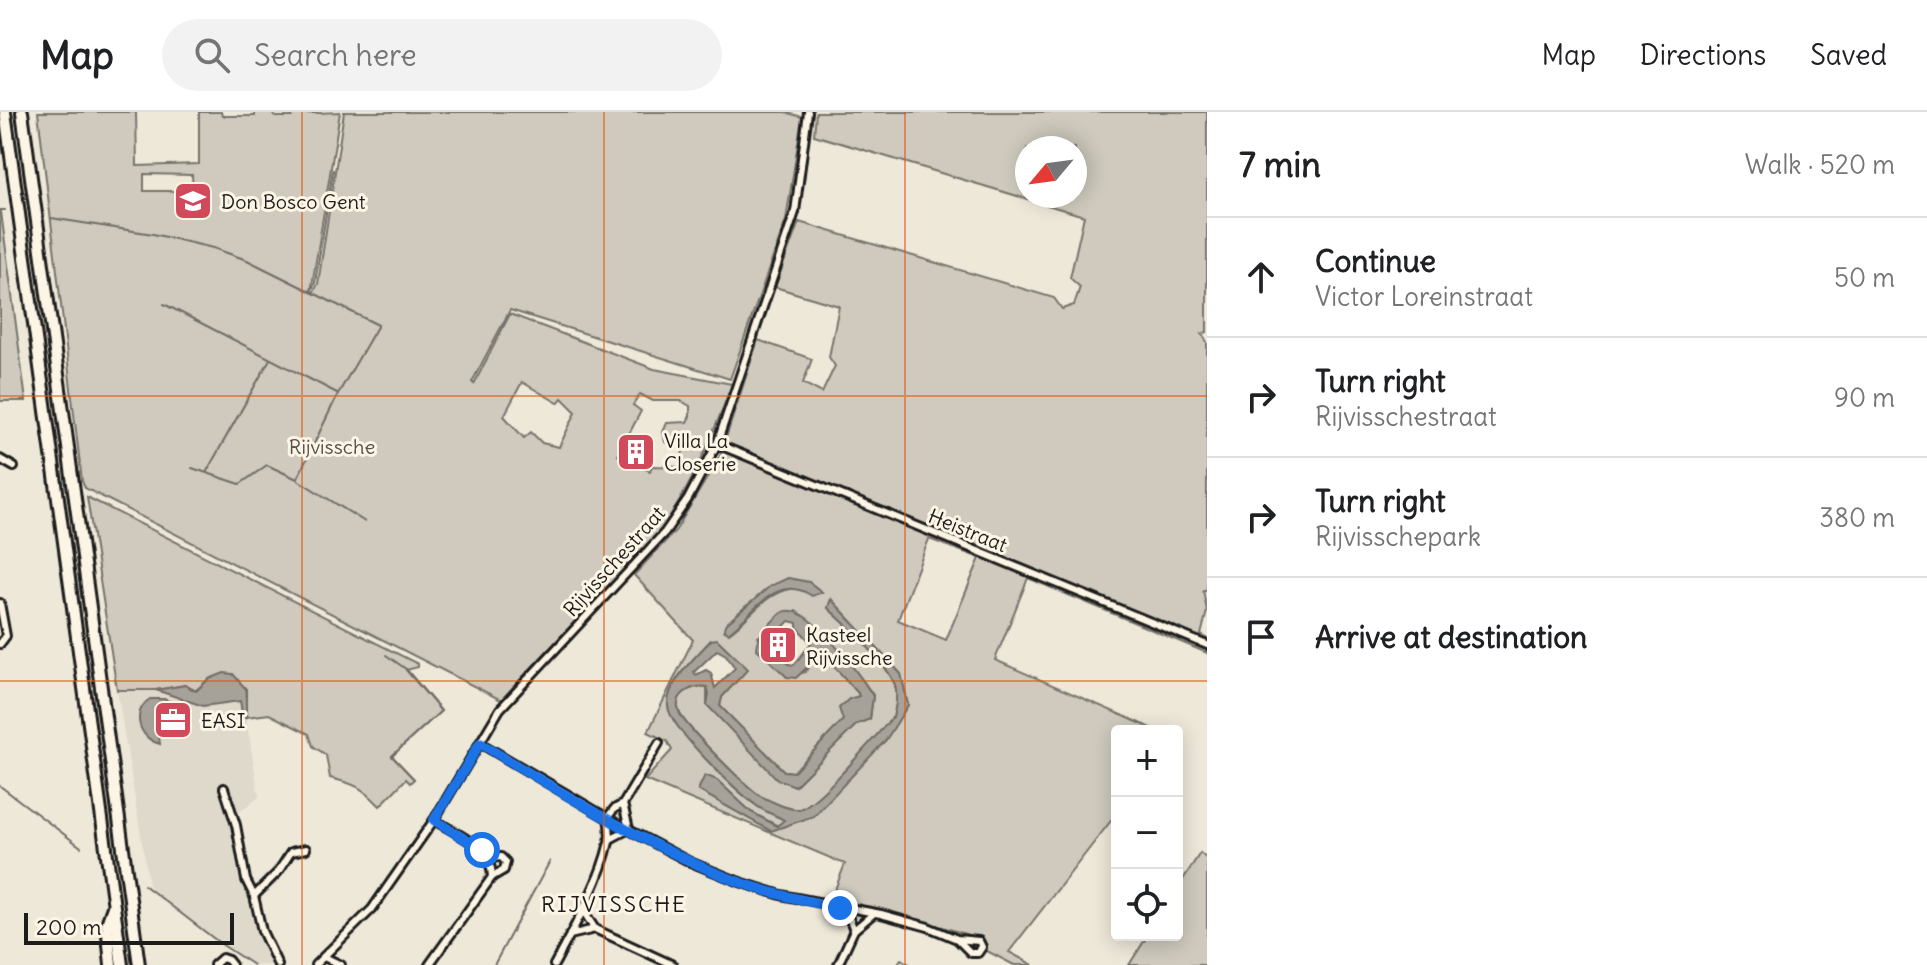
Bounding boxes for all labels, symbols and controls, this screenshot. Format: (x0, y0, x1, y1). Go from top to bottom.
search box (162, 19, 722, 91)
text: Map (40, 32, 114, 79)
icon: search (190, 33, 234, 77)
text: Search here (254, 36, 417, 74)
text: Map (1541, 37, 1596, 73)
text: Directions (1640, 37, 1766, 73)
text: Saved (1810, 37, 1887, 73)
north arrow (1015, 136, 1087, 208)
text: 7 min (1239, 143, 1321, 186)
text: Walk · 520 m (1745, 148, 1895, 181)
school or university icon: Don Bosco Gent (172, 180, 214, 222)
place label: Don Bosco Gent (221, 189, 366, 214)
text: Continue (1315, 242, 1436, 280)
icon: ahead (1239, 255, 1283, 299)
text: 50 m (1834, 261, 1895, 294)
text: Victor Loreinstraat (1315, 280, 1533, 313)
text: Turn right (1315, 362, 1446, 400)
icon: right (1239, 375, 1283, 419)
text: 90 m (1834, 381, 1895, 414)
text: Rijvisschestraat (1315, 400, 1497, 433)
place label: Villa La Closerie (664, 428, 736, 476)
building icon: Villa La Closerie (615, 431, 657, 473)
park label: Rijvissche (289, 434, 375, 459)
text: Turn right (1315, 482, 1446, 520)
icon: right (1239, 495, 1283, 539)
street label: Rijvisschestraat (558, 500, 670, 621)
text: 380 m (1819, 501, 1895, 534)
street label: Heistraat (925, 503, 1011, 557)
text: Rijvisschepark (1315, 520, 1481, 553)
icon: arrive (1239, 615, 1283, 659)
text: Arrive at destination (1315, 618, 1587, 656)
place label: Kasteel Rijvissche (806, 622, 893, 670)
building icon: Kasteel Rijvissche (757, 624, 799, 666)
office icon: EASI (152, 699, 194, 741)
place label: EASI (201, 708, 245, 733)
map controls (1111, 725, 1183, 941)
button: + (1111, 725, 1183, 797)
button: − (1111, 797, 1183, 869)
route start (464, 832, 500, 868)
button: locate (1111, 869, 1183, 941)
district label: RIJVISSCHE (541, 890, 687, 918)
route end (822, 890, 858, 926)
scale bar (24, 909, 234, 945)
text: 200 m (36, 913, 102, 941)

